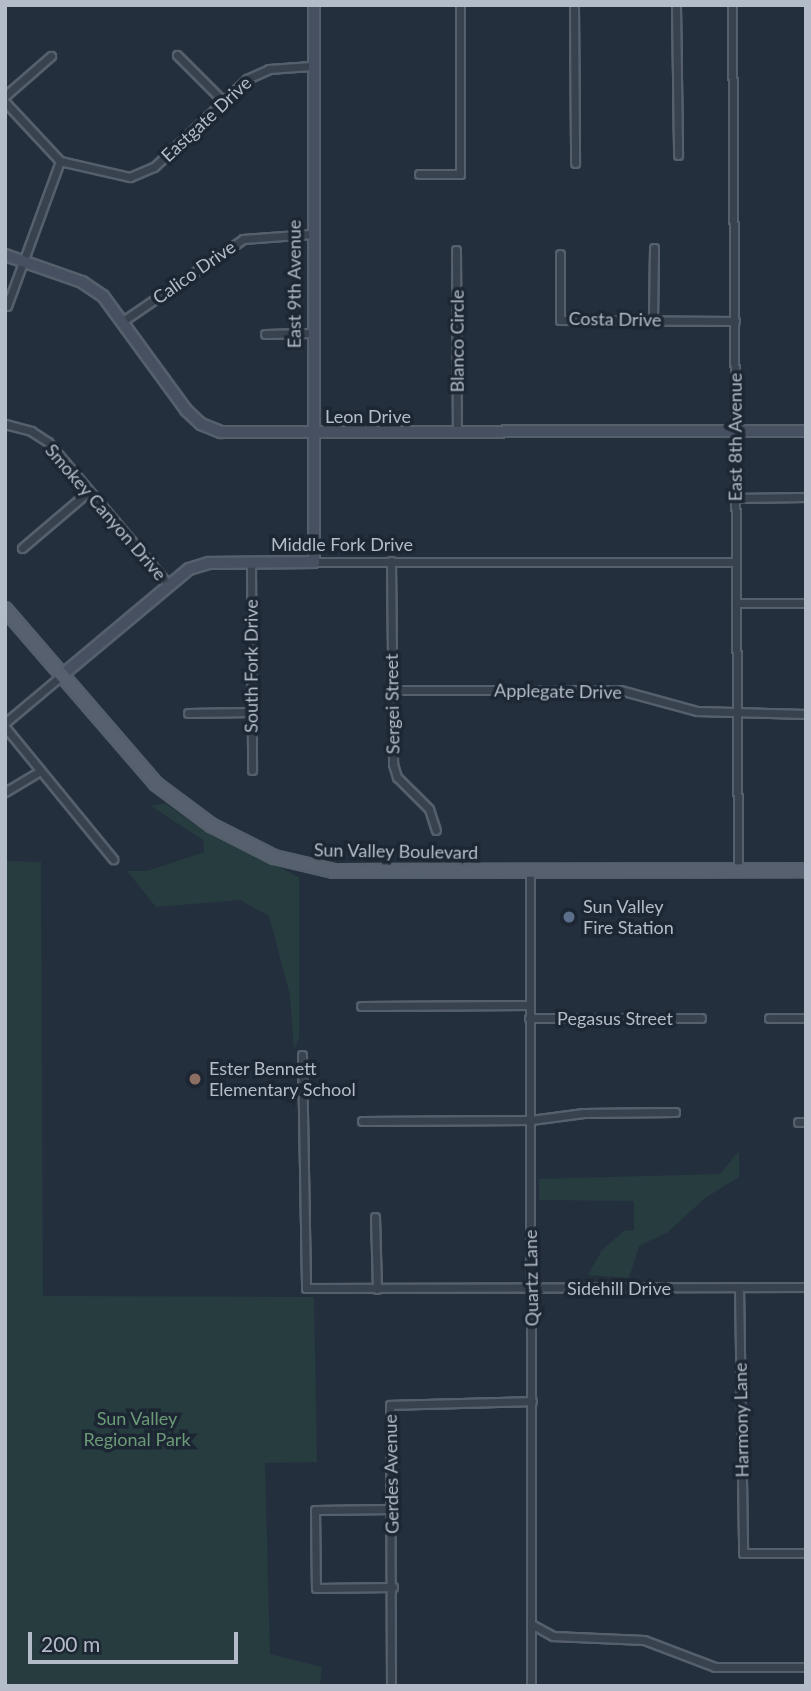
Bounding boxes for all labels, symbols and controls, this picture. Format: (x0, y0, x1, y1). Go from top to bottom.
street label: Eastgate Drive (157, 72, 255, 166)
street label: East 9th Avenue (283, 219, 305, 349)
street label: Calico Drive (149, 236, 239, 308)
street label: Blanco Circle (446, 290, 468, 392)
street label: Costa Drive (568, 307, 662, 331)
street label: East 8th Avenue (724, 372, 746, 502)
street label: Leon Drive (325, 405, 411, 427)
street label: Smokey Canyon Drive (41, 439, 171, 585)
street label: Middle Fork Drive (271, 533, 413, 555)
street label: South Fork Drive (240, 599, 262, 733)
street label: Sergei Street (380, 654, 404, 754)
street label: Applegate Drive (494, 679, 622, 703)
street label: Sun Valley Boulevard (313, 839, 479, 863)
place label: Sun Valley Fire Station (583, 896, 674, 939)
marker: Sun Valley Fire Station (561, 909, 577, 925)
street label: Pegasus Street (557, 1007, 673, 1029)
place label: Ester Bennett Elementary School (209, 1058, 356, 1100)
marker: Ester Bennett Elementary School (187, 1071, 203, 1087)
street label: Quartz Lane (519, 1229, 543, 1327)
street label: Sidehill Drive (567, 1277, 671, 1299)
street label: Harmony Lane (729, 1362, 753, 1478)
park label: Sun Valley Regional Park (83, 1408, 191, 1450)
street label: Gerdes Avenue (379, 1414, 403, 1534)
scale bar (32, 1618, 242, 1662)
text: 200 m (41, 1631, 100, 1656)

